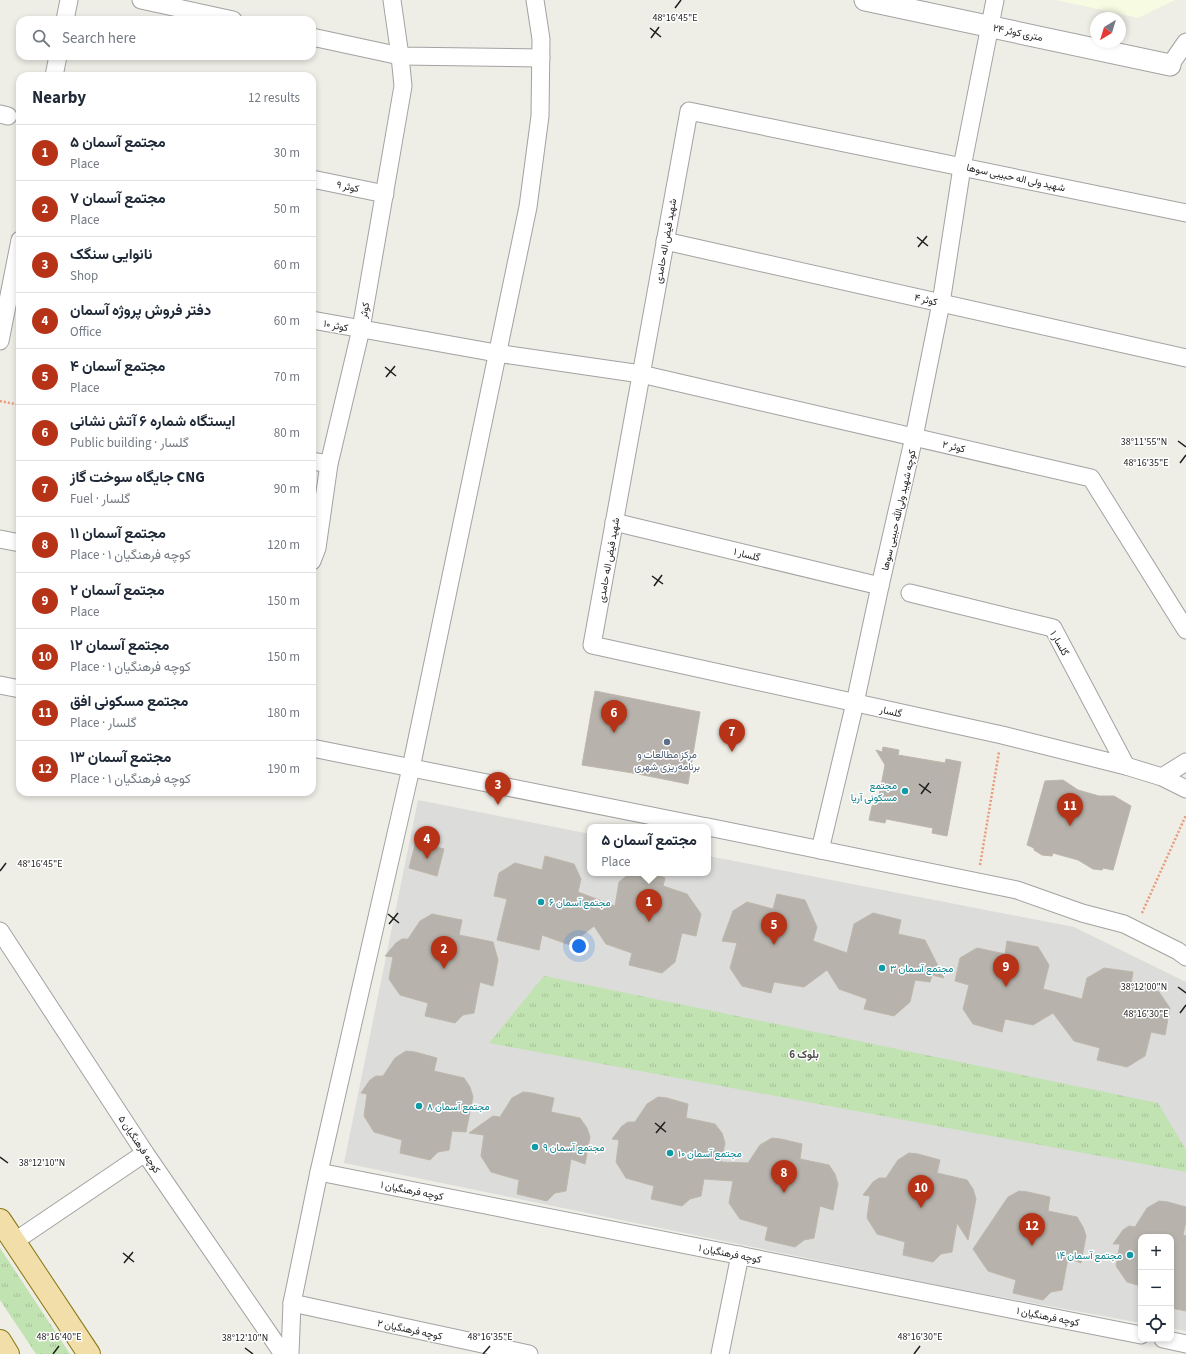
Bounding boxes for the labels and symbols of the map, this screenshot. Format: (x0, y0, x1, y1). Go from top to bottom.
text: 48°16'45"E (652, 11, 698, 25)
north arrow (1090, 12, 1126, 48)
street label: ۲۴ متری کوثر (992, 21, 1044, 45)
street label: شهید ولی اله حبیبی سوها (965, 161, 1067, 195)
street label: کوثر ۹ (335, 178, 361, 196)
street label: شهید فیض اله حامدی (652, 197, 680, 285)
street label: کوثر ۴ (913, 291, 939, 310)
street label: کوثر (357, 301, 373, 320)
street label: کوثر ۱۰ (322, 317, 350, 335)
text: 38°11'55"N (1121, 435, 1167, 449)
street label: کوثر ۲ (941, 438, 967, 457)
street label: کوچه شهید ولی‌الله حبیبی سوها (878, 448, 920, 572)
text: 48°16'35"E (1123, 456, 1169, 470)
street label: شهید فیض اله حامدی (595, 516, 623, 604)
street label: گلسار ۱ (732, 545, 762, 565)
street label: گلسار ۱ (1046, 628, 1072, 659)
pin: 6 (601, 700, 627, 733)
street label: گلسار (878, 703, 904, 721)
pin: 7 (719, 719, 745, 752)
marker: مرکز مطالعات و برنامه‌ریزی شهری (662, 737, 672, 747)
place label: مرکز مطالعات و برنامه‌ریزی شهری (634, 748, 700, 774)
pin: 3 (485, 772, 511, 805)
place label: مجتمع مسکونی آریا (851, 779, 897, 805)
marker: مجتمع مسکونی آریا (900, 786, 910, 796)
pin: 11 (1057, 793, 1083, 826)
pin: 4 (414, 826, 440, 859)
text: 48°16'45"E (17, 857, 63, 871)
pin: 1 (636, 889, 662, 922)
place label: مجتمع آسمان ۶ (549, 896, 611, 910)
marker: مجتمع آسمان ۶ (536, 897, 546, 907)
pin: 5 (761, 912, 787, 945)
pin: 2 (431, 936, 457, 969)
your location (569, 936, 589, 956)
pin: 9 (993, 954, 1019, 987)
place label: مجتمع آسمان ۳ (890, 962, 953, 976)
marker: مجتمع آسمان ۳ (877, 963, 887, 973)
text: 38°12'00"N (1121, 980, 1167, 994)
text: 48°16'30"E (1123, 1007, 1169, 1021)
district label: بلوک 6 (789, 1047, 819, 1062)
place label: مجتمع آسمان ۸ (427, 1100, 490, 1114)
marker: مجتمع آسمان ۸ (414, 1101, 424, 1111)
street label: کوچه فرهنگیان ۵ (115, 1113, 164, 1177)
place label: مجتمع آسمان ۹ (543, 1141, 605, 1155)
marker: مجتمع آسمان ۹ (530, 1142, 540, 1152)
place label: مجتمع آسمان ۱۰ (678, 1147, 742, 1161)
marker: مجتمع آسمان ۱۰ (665, 1148, 675, 1158)
text: 38°12'10"N (19, 1156, 65, 1170)
pin: 8 (771, 1160, 797, 1193)
pin: 10 (908, 1175, 934, 1208)
street label: کوچه فرهنگیان ۱ (379, 1178, 445, 1204)
pin: 12 (1019, 1213, 1045, 1246)
street label: کوچه فرهنگیان ۱ (697, 1241, 763, 1267)
place label: مجتمع آسمان ۱۴ (1057, 1249, 1122, 1263)
marker: مجتمع آسمان ۱۴ (1125, 1250, 1135, 1260)
street label: کوچه فرهنگیان ۱ (1015, 1304, 1081, 1330)
street label: کوچه فرهنگیان ۲ (376, 1316, 444, 1344)
text: 48°16'40"E (36, 1330, 82, 1344)
text: 48°16'35"E (467, 1330, 513, 1344)
text: 48°16'30"E (897, 1330, 943, 1344)
text: 38°12'10"N (222, 1331, 268, 1345)

